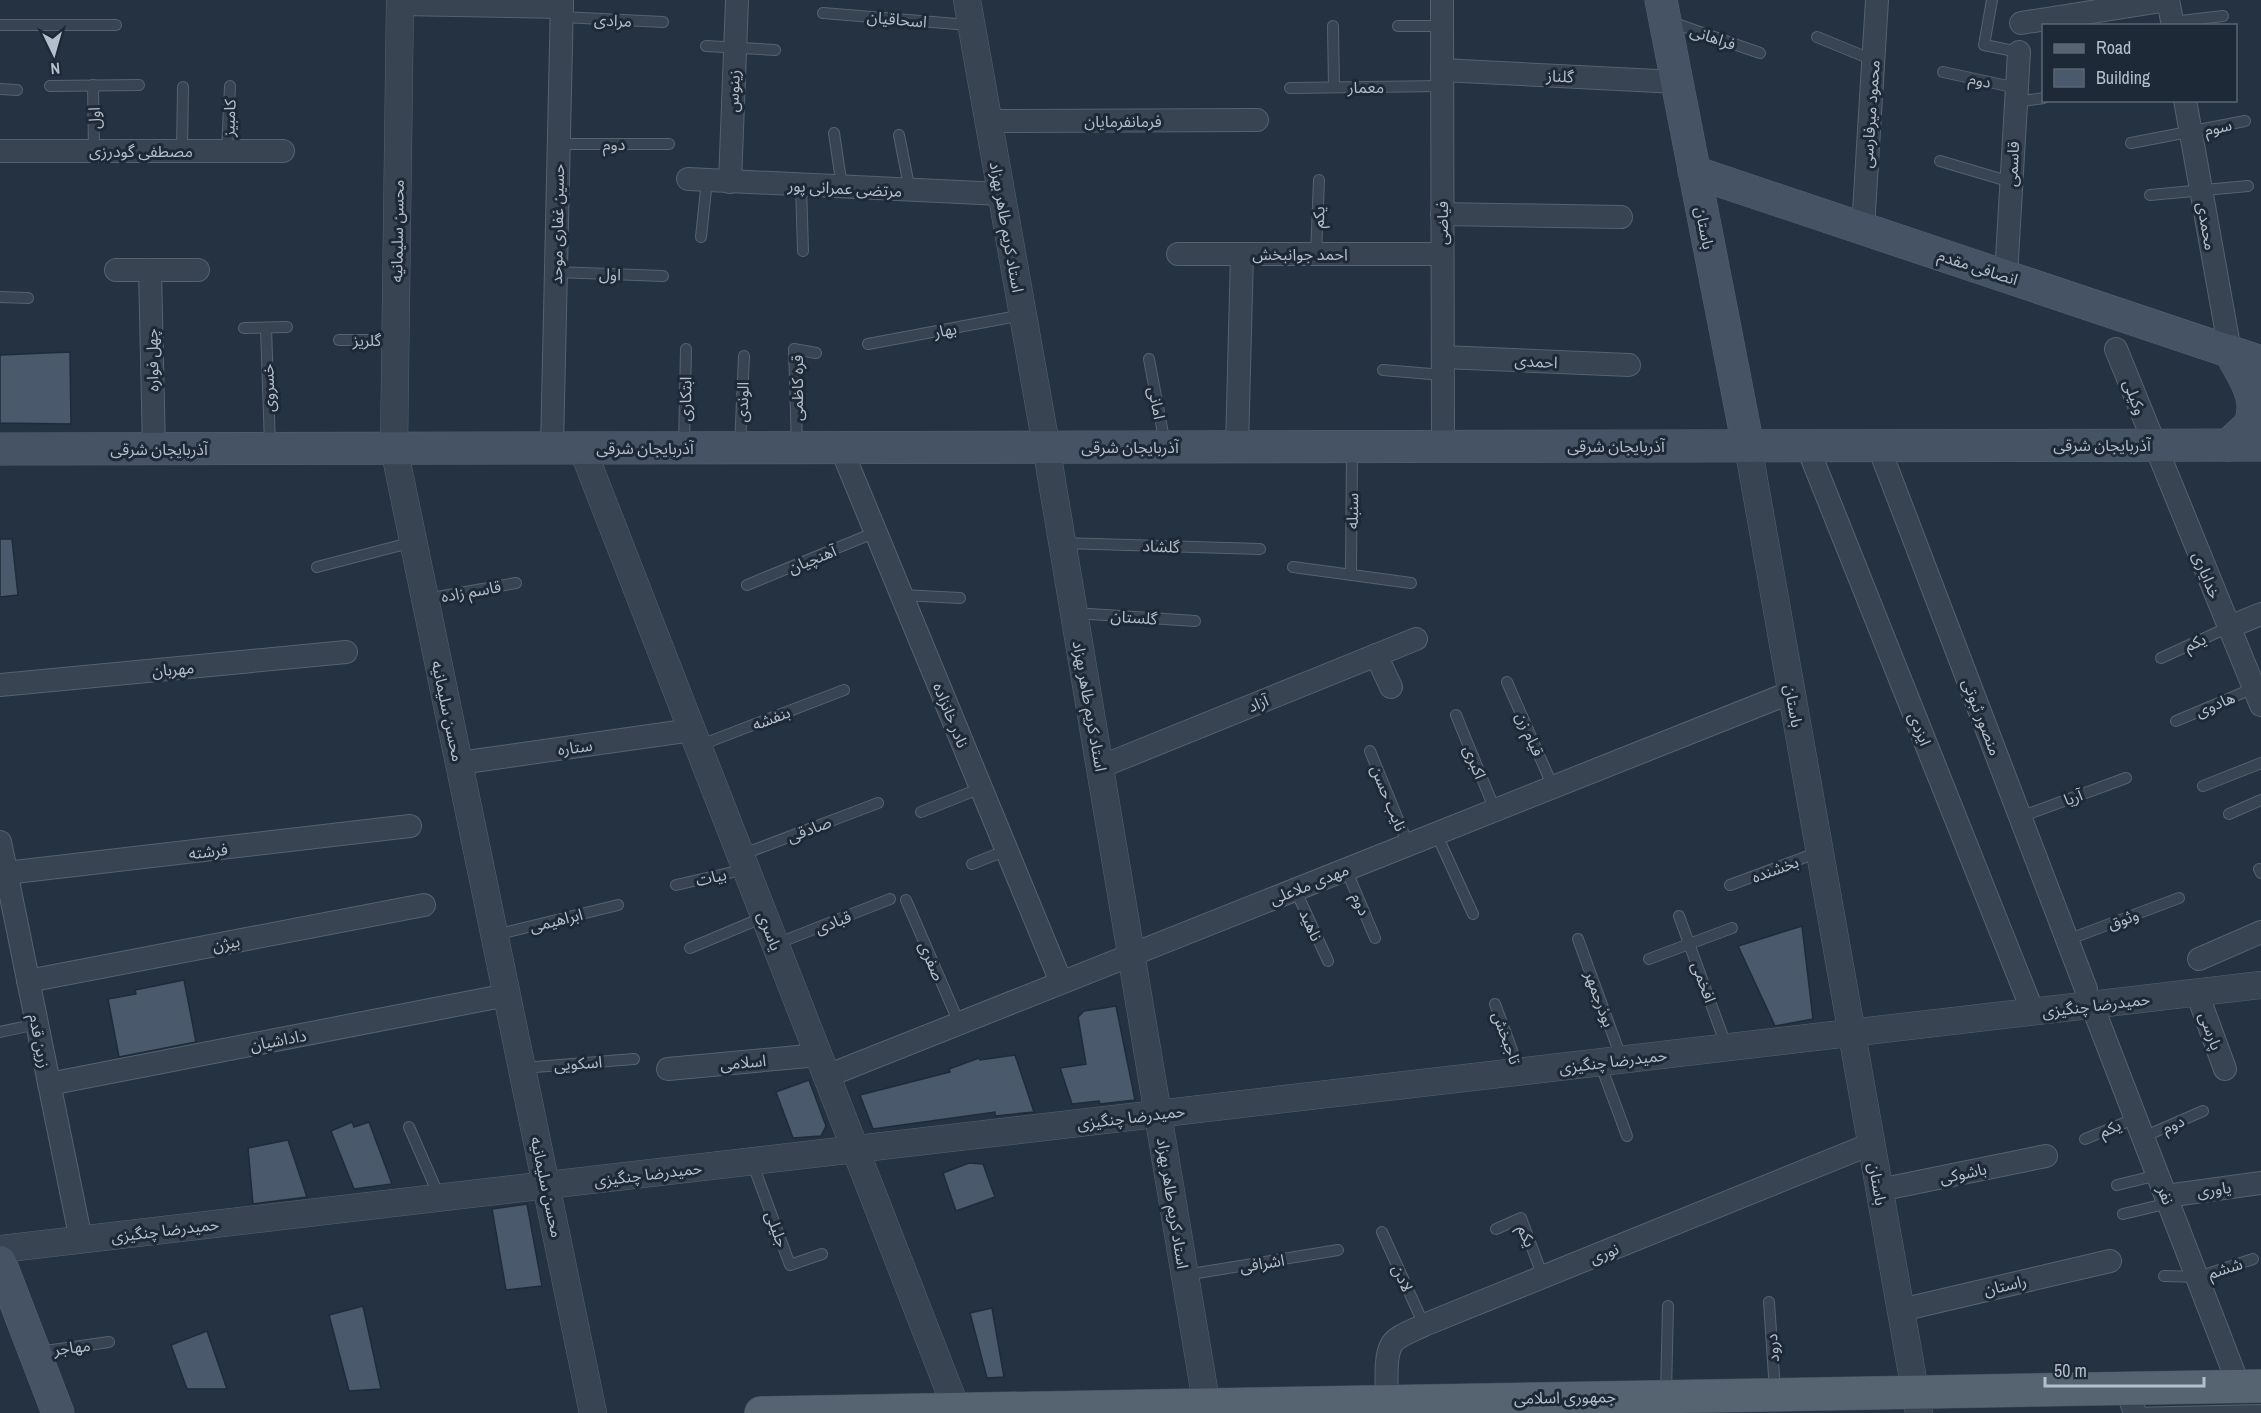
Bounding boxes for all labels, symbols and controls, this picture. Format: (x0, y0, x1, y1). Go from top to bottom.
street label: اسحاقیان (866, 5, 928, 33)
street label: مرادی (593, 8, 633, 32)
street label: فراهانی (1687, 19, 1739, 55)
north arrow (24, 24, 84, 84)
legend (2042, 24, 2237, 102)
text: Road (2096, 35, 2131, 60)
text: N (50, 58, 61, 80)
street label: محمود میرفارسی (1855, 59, 1885, 169)
street label: گلناز (1545, 64, 1575, 88)
text: Building (2096, 65, 2151, 90)
street label: دوم (1966, 67, 1993, 95)
street label: زینوس (721, 69, 745, 113)
street label: معمار (1347, 76, 1384, 98)
street label: کامبیز (217, 99, 241, 138)
street label: اول (83, 107, 105, 129)
street label: فرمانفرمایان (1084, 110, 1162, 132)
street label: سوم (2202, 113, 2234, 143)
street label: دوم (603, 133, 625, 157)
street label: مصطفی گودرزی (89, 140, 193, 162)
street label: قاسمی (2000, 141, 2024, 187)
street label: استاد کریم طاهر بهزاد (983, 160, 1029, 295)
street label: حسین غفاری موحد (545, 164, 569, 284)
street label: مرتضی عمرانی پور (786, 174, 903, 202)
street label: محسن سلیمانیه (385, 179, 409, 283)
street label: محمدی (2192, 200, 2222, 252)
street label: فیاضی (1431, 201, 1453, 245)
street label: یکم (1306, 205, 1332, 229)
street label: باستان (1690, 205, 1720, 251)
street label: احمد جوانبخش (1252, 243, 1348, 265)
street label: انصافی مقدم (1934, 244, 2021, 292)
street label: اول (599, 263, 621, 285)
street label: بهار (931, 317, 958, 343)
street label: چهل فواره (140, 328, 164, 392)
street label: گلریز (352, 329, 382, 351)
street label: احمدی (1514, 349, 1558, 373)
street label: قره کاظمی (786, 355, 808, 421)
street label: خسروی (256, 363, 280, 413)
street label: ابتکاری (674, 376, 696, 422)
street label: وکیلی (2118, 376, 2152, 418)
street label: الوندی (730, 381, 754, 423)
street label: امانی (1143, 385, 1171, 421)
street label: آذربایجان شرقی (2053, 434, 2152, 456)
street label: آذربایجان شرقی (1567, 435, 1666, 457)
street label: آذربایجان شرقی (1081, 436, 1180, 458)
street label: آذربایجان شرقی (596, 437, 695, 459)
street label: آذربایجان شرقی (110, 438, 209, 460)
street label: سنبله (1341, 493, 1363, 529)
street label: گلشاد (1142, 534, 1180, 558)
street label: آهنچیان (785, 539, 841, 579)
street label: خدایاری (2188, 548, 2226, 602)
street label: قاسم زاده (439, 575, 503, 609)
street label: گلستان (1110, 604, 1158, 630)
street label: یکم (2180, 627, 2210, 658)
street label: استاد کریم طاهر بهزاد (1066, 639, 1112, 774)
street label: مهربان (151, 656, 195, 682)
street label: محسن سلیمانیه (427, 658, 469, 764)
street label: منصور ثبوتی (1957, 675, 2007, 759)
street label: نادر خانزاده (928, 679, 974, 751)
street label: باستان (1779, 683, 1809, 729)
street label: هادوی (2192, 686, 2238, 722)
street label: آزاد (1244, 688, 1273, 717)
street label: بنفشه (749, 701, 793, 735)
street label: قیام زن (1509, 709, 1549, 760)
street label: ایزدی (1903, 709, 1937, 749)
street label: ستاره (556, 734, 594, 760)
street label: اکبری (1458, 742, 1492, 782)
street label: نایب حسن (1366, 762, 1412, 834)
street label: آریا (2061, 783, 2087, 811)
street label: صادقی (784, 811, 834, 847)
street label: فرشته (187, 838, 229, 864)
street label: بخشنده (1748, 850, 1802, 888)
street label: مهدی ملاعلی (1266, 858, 1352, 910)
street label: بیات (694, 863, 728, 891)
street label: دوم (1345, 889, 1376, 919)
street label: ابراهیمی (527, 903, 585, 937)
street label: وثوق (2104, 903, 2142, 935)
street label: قبادی (812, 905, 854, 939)
street label: ناهید (1294, 906, 1328, 944)
street label: یاسری (752, 908, 788, 954)
street label: بیژن (210, 930, 242, 956)
street label: صفری (914, 938, 950, 984)
street label: افخمی (1686, 958, 1722, 1006)
street label: بوذرجمهر (1579, 967, 1620, 1030)
street label: حمیدرضا چنگیزی (2041, 987, 2151, 1023)
street label: تاجبخش (1487, 1008, 1527, 1068)
street label: پارسی (2194, 1009, 2228, 1053)
street label: زرین قدم (22, 1012, 56, 1070)
street label: داداشیان (248, 1024, 308, 1056)
street label: حمیدرضا چنگیزی (1558, 1043, 1668, 1079)
street label: اسلامی (719, 1049, 767, 1075)
street label: اسکویی (553, 1050, 603, 1076)
street label: حمیدرضا چنگیزی (1076, 1099, 1186, 1135)
street label: دوم (2158, 1109, 2189, 1140)
street label: یکم (2096, 1114, 2125, 1144)
street label: محسن سلیمانیه (526, 1134, 568, 1240)
street label: استاد کریم طاهر بهزاد (1150, 1136, 1194, 1271)
street label: حمیدرضا چنگیزی (593, 1156, 703, 1192)
street label: باشوکی (1938, 1157, 1988, 1189)
street label: باستان (1863, 1161, 1893, 1207)
street label: یاوری (2195, 1176, 2233, 1202)
street label: نفر (2152, 1181, 2180, 1208)
street label: جلیلی (760, 1208, 794, 1250)
street label: حمیدرضا چنگیزی (110, 1212, 220, 1248)
street label: یکم (1511, 1222, 1541, 1251)
street label: نوری (1586, 1237, 1622, 1269)
street label: اشرافی (1238, 1249, 1286, 1277)
street label: ششم (2205, 1252, 2246, 1286)
street label: لادن (1387, 1261, 1419, 1295)
street label: راستان (1981, 1269, 2029, 1301)
street label: درود (1760, 1333, 1784, 1363)
street label: مهاجر (51, 1334, 92, 1360)
scale bar (2045, 1350, 2204, 1388)
text: 50 m (2054, 1358, 2087, 1383)
street label: جمهوری اسلامی (1514, 1385, 1616, 1409)

